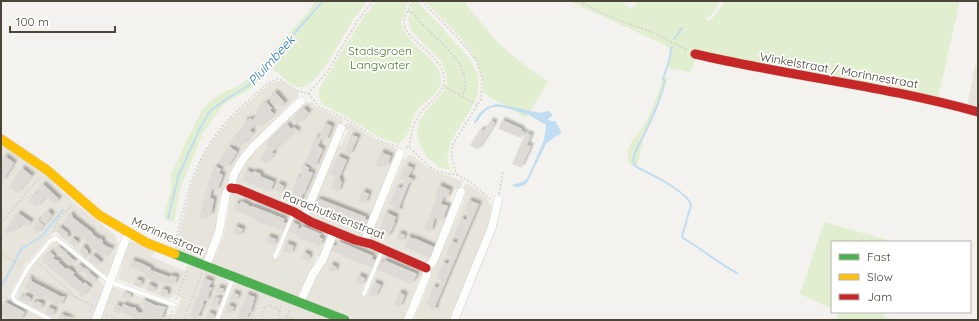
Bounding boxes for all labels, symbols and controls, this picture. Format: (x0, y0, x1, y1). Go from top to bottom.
scale bar (10, 8, 115, 34)
text: 100 m (16, 14, 49, 29)
water label: Pluimbeek (244, 31, 298, 88)
park label: Stadsgroen Langwater (348, 43, 412, 72)
street label: Winkelstraat / Morinnestraat (759, 49, 919, 91)
street label: Parachutistenstraat (281, 188, 387, 242)
street label: Morinnestraat (129, 213, 207, 259)
legend (831, 241, 971, 313)
text: Fast (867, 249, 891, 264)
text: Slow (867, 269, 893, 284)
text: Jam (867, 289, 892, 304)

